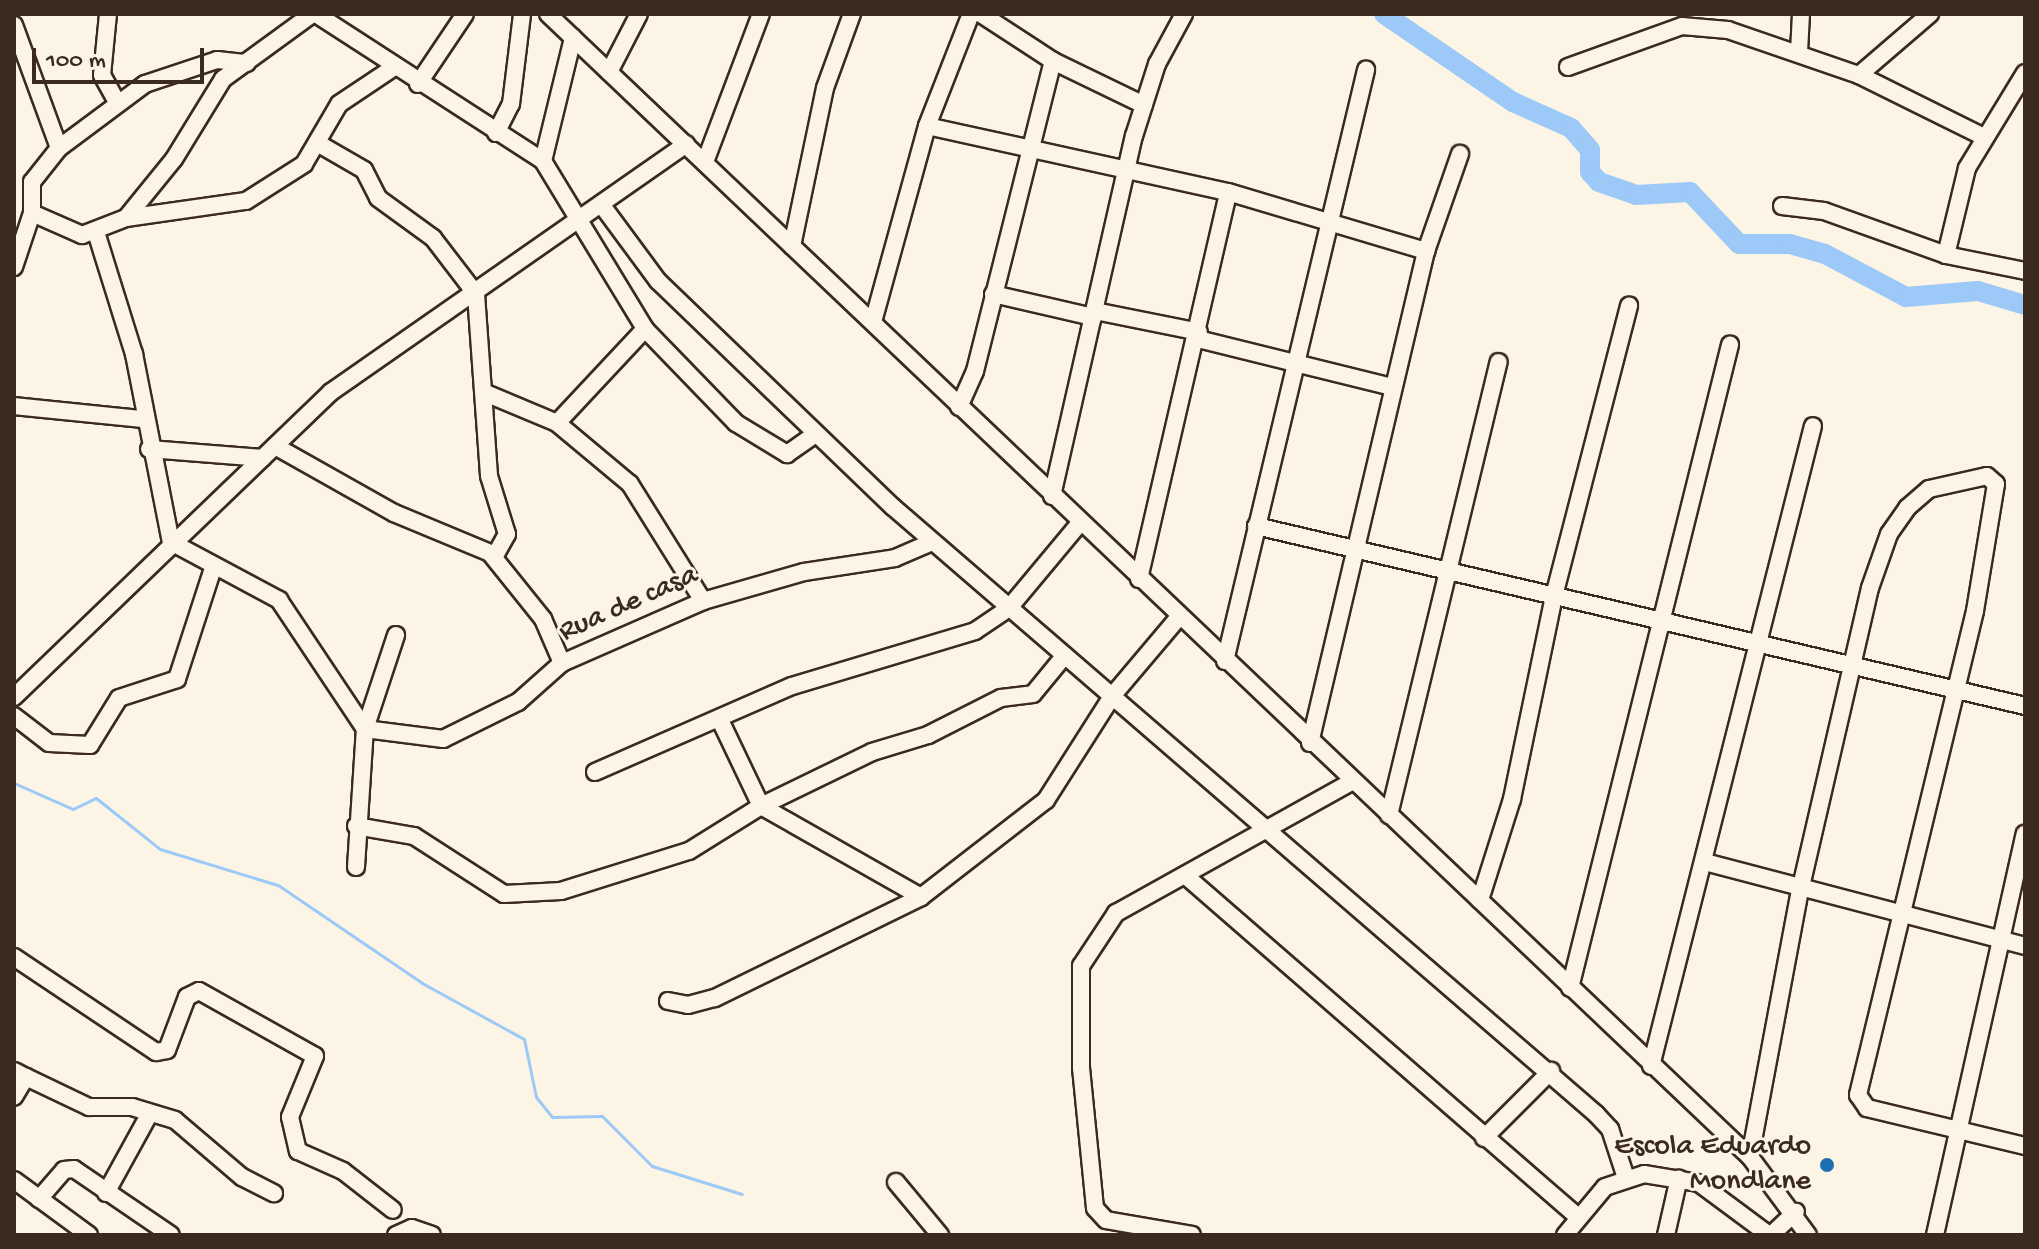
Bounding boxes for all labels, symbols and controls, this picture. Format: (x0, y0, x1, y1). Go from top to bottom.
scale bar (36, 32, 208, 82)
text: 100 m (46, 47, 106, 76)
street label: Rua de casa (554, 558, 704, 652)
place label: Escola Eduardo Mondlane (1614, 1130, 1811, 1200)
marker: Escola Eduardo Mondlane (1818, 1156, 1836, 1174)

